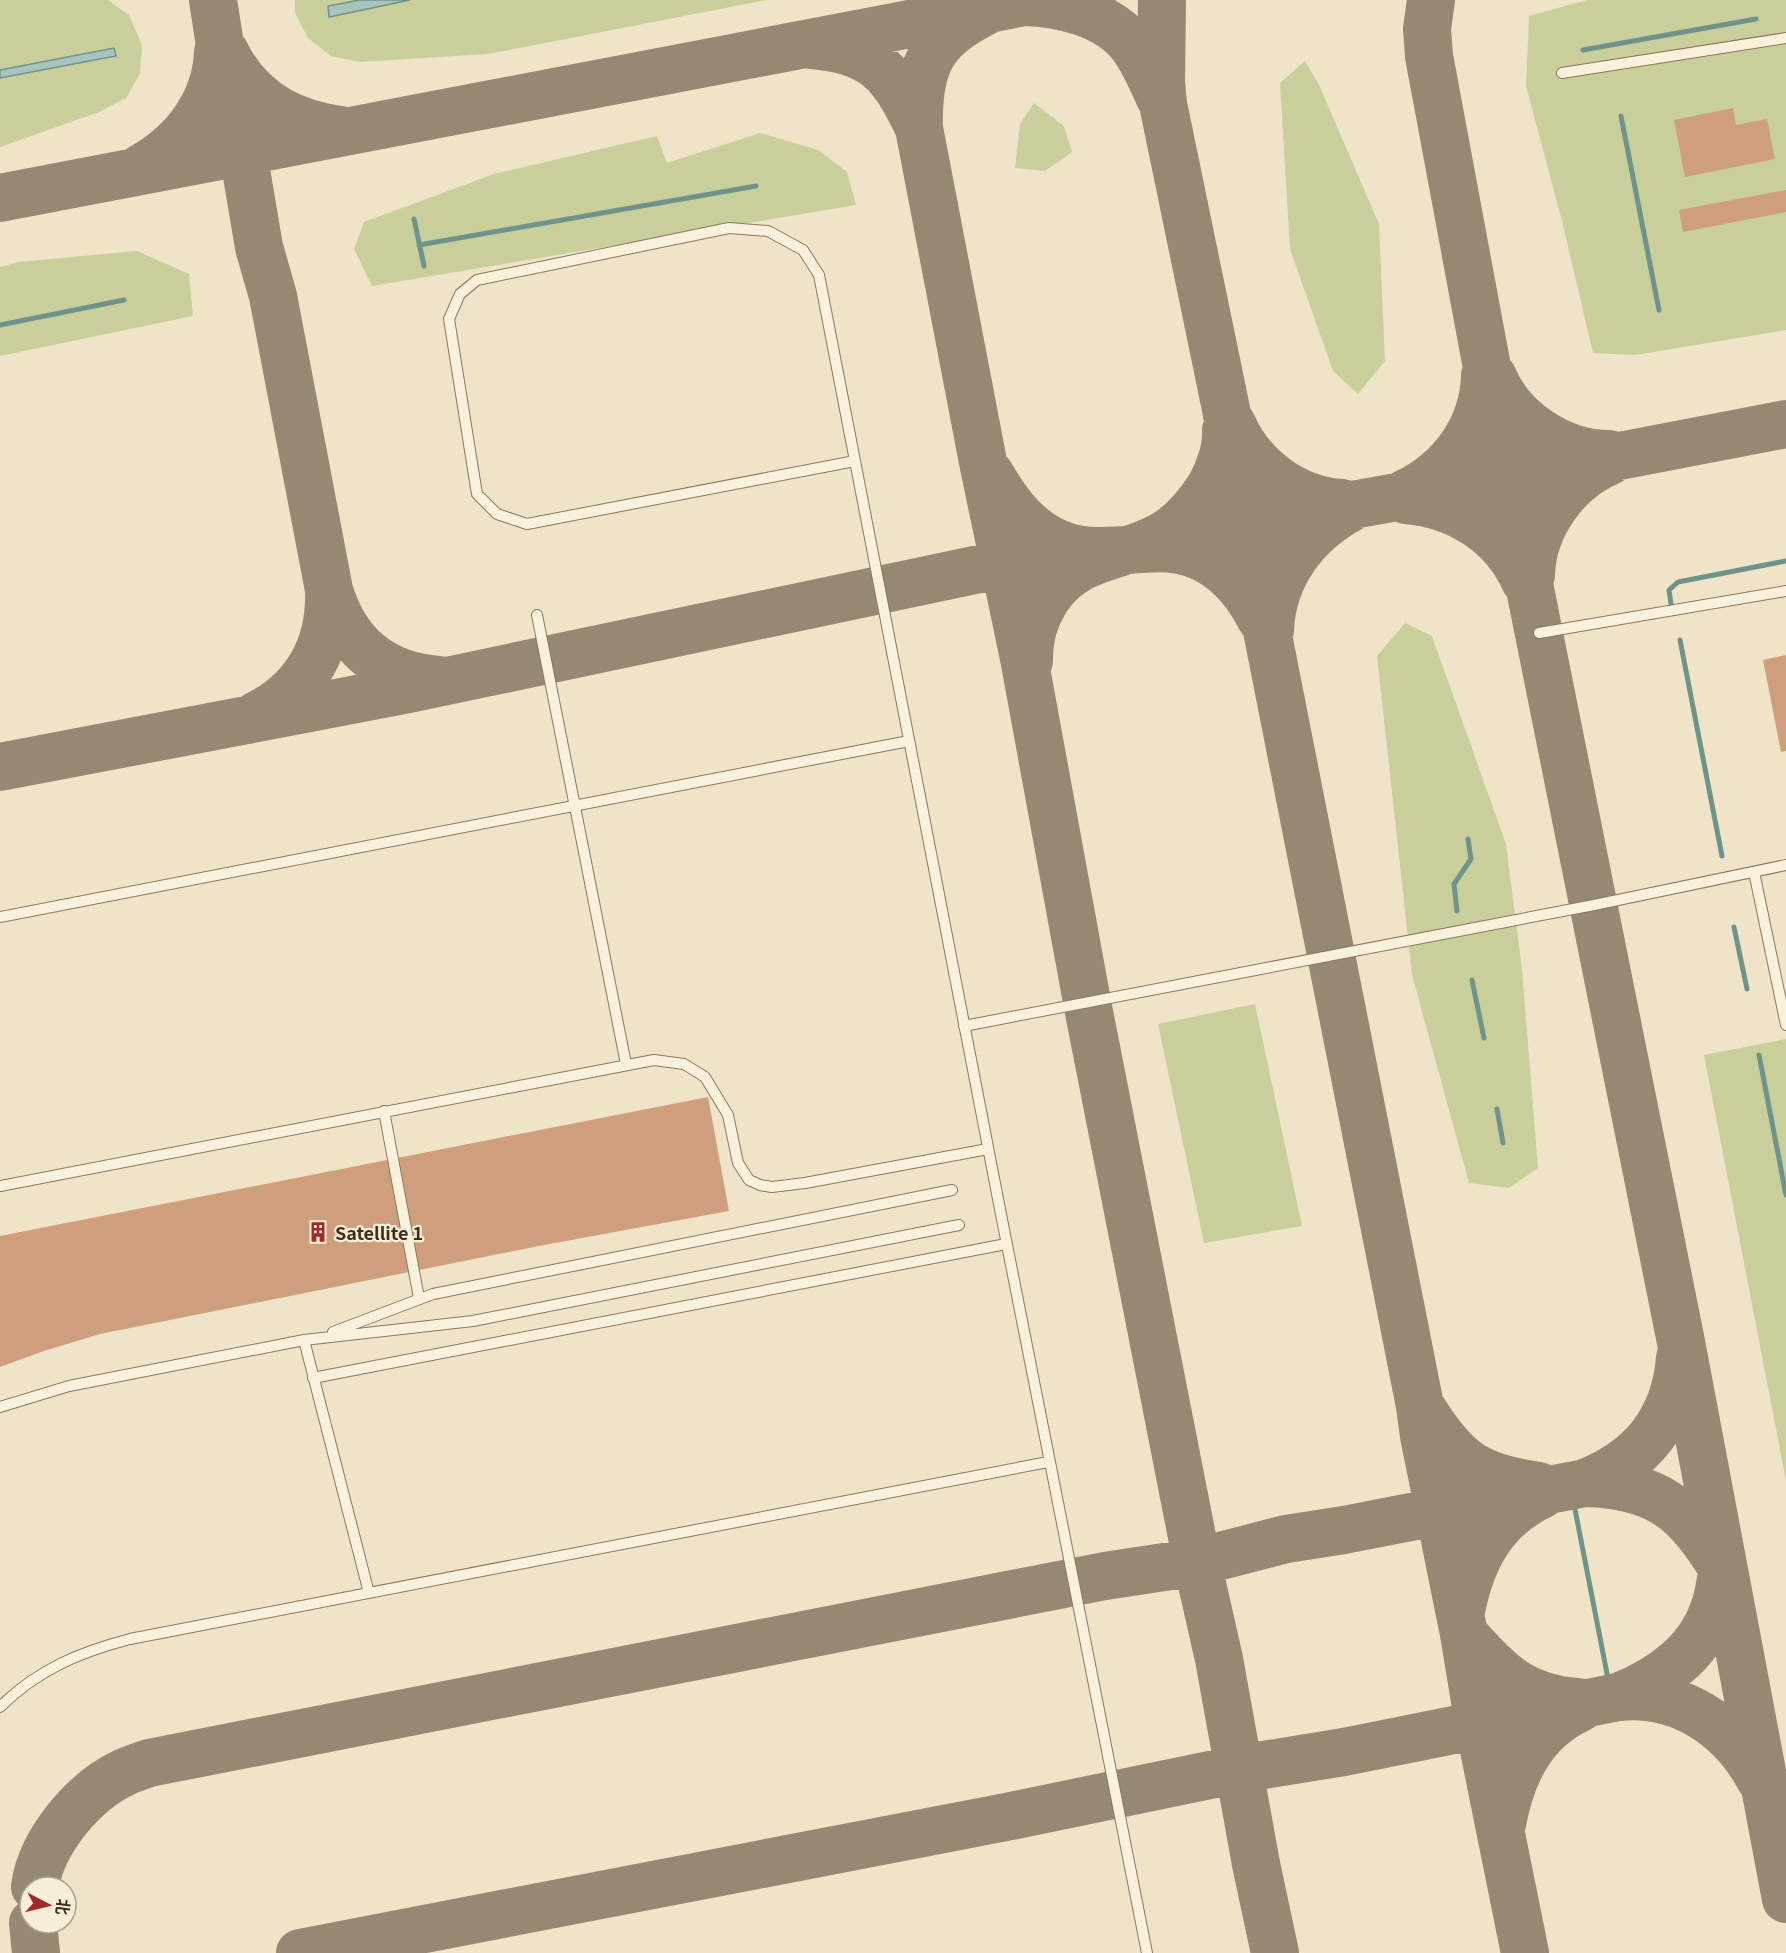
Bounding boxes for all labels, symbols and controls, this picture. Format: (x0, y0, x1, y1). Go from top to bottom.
place label: Satellite 1 (335, 1219, 423, 1245)
building icon: Satellite 1 (306, 1220, 330, 1244)
north arrow (18, 1875, 78, 1935)
text: 北 (51, 1898, 77, 1916)

